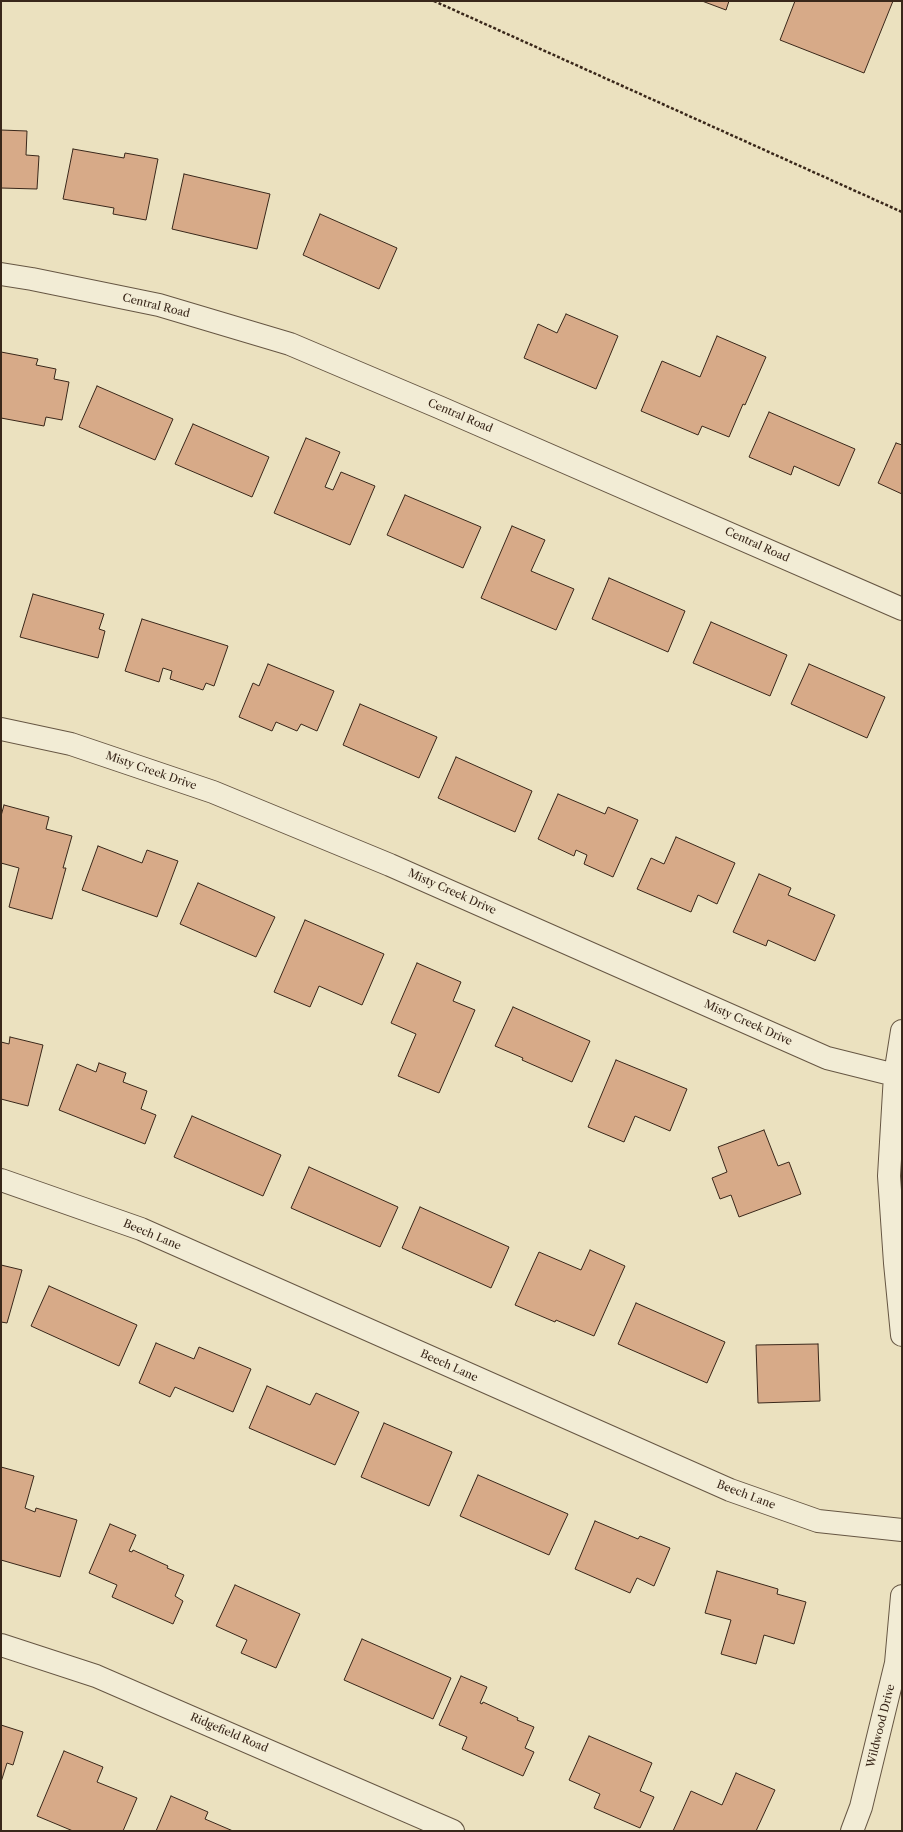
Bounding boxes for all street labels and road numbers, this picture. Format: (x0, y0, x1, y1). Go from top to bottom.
street label: Central Road (121, 291, 191, 321)
street label: Central Road (426, 396, 494, 436)
street label: Central Road (723, 525, 791, 565)
street label: Misty Creek Drive (104, 749, 198, 793)
street label: Misty Creek Drive (406, 867, 498, 917)
street label: Misty Creek Drive (702, 998, 794, 1048)
street label: Beech Lane (121, 1217, 183, 1253)
street label: Beech Lane (418, 1347, 480, 1385)
street label: Beech Lane (715, 1478, 777, 1512)
street label: Wildwood Drive (864, 1683, 898, 1769)
street label: Ridgefield Road (188, 1711, 270, 1755)

